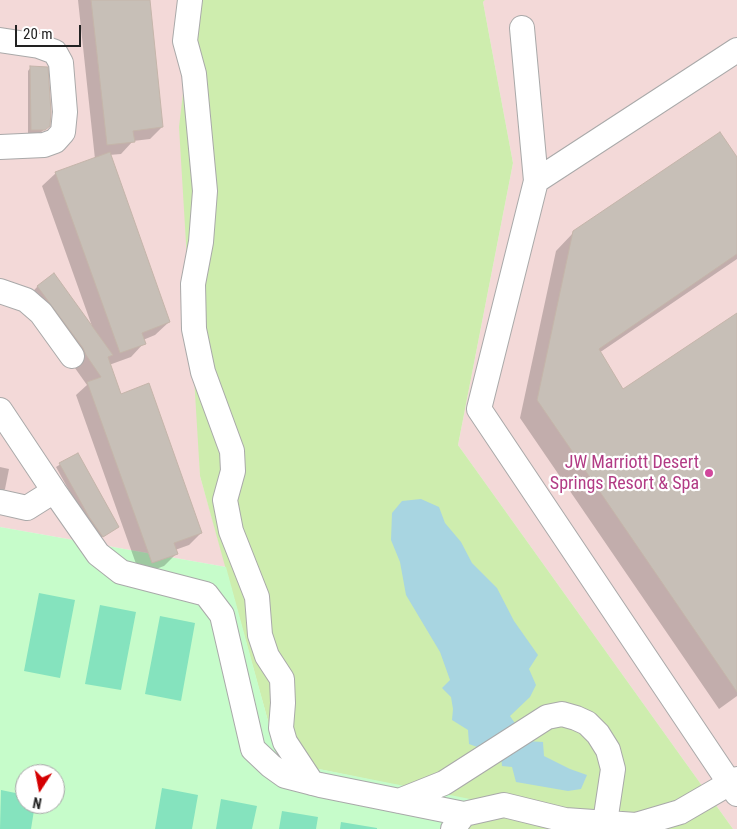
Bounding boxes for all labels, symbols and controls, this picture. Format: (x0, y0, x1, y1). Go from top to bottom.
scale bar (18, 15, 84, 47)
text: 20 m (23, 25, 53, 43)
place label: JW Marriott Desert Springs Resort & Spa (550, 452, 699, 494)
marker: JW Marriott Desert Springs Resort & Spa (703, 467, 715, 479)
north arrow (15, 764, 65, 814)
text: N (32, 794, 43, 811)

